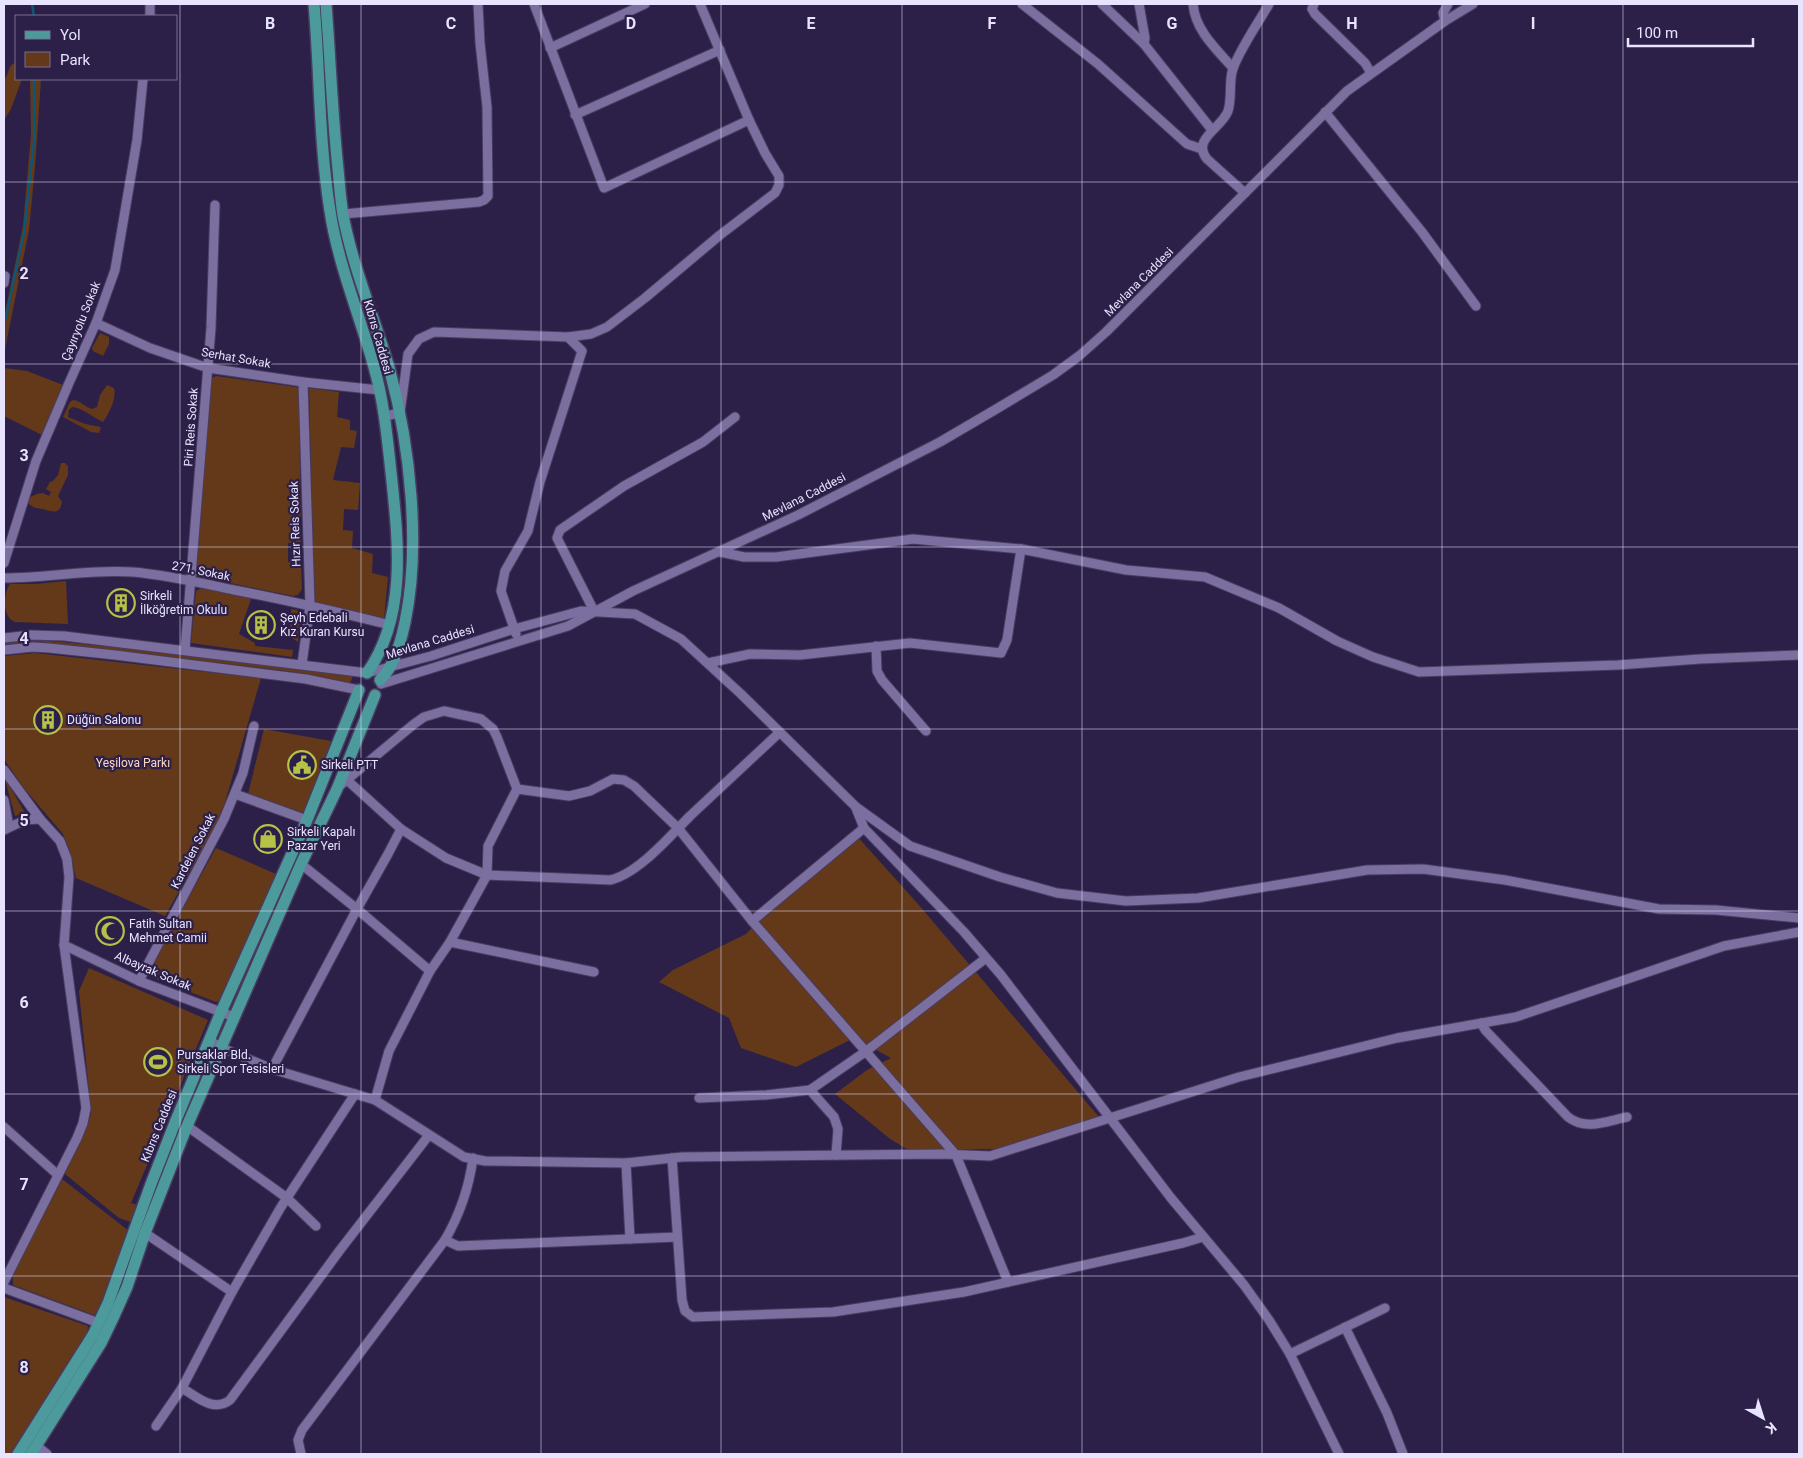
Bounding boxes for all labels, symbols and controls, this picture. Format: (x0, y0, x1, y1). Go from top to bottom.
text: B (265, 14, 275, 33)
text: C (446, 14, 456, 33)
text: D (626, 14, 636, 33)
text: E (807, 14, 816, 33)
text: F (988, 14, 997, 33)
text: G (1167, 14, 1178, 33)
text: H (1346, 14, 1358, 33)
text: I (1531, 14, 1535, 33)
legend (15, 15, 178, 80)
scale bar (1628, 15, 1753, 47)
text: 100 m (1636, 24, 1678, 42)
text: Yol (60, 26, 81, 44)
text: Park (60, 51, 91, 69)
street label: Mevlana Caddesi (1102, 245, 1176, 319)
text: 2 (19, 264, 29, 283)
street label: Çayıryolu Sokak (59, 278, 104, 363)
street label: Kıbrıs Caddesi (361, 298, 395, 376)
street label: Serhat Sokak (200, 345, 273, 371)
street label: Piri Reis Sokak (181, 386, 201, 467)
text: 3 (19, 446, 29, 465)
street label: Mevlana Caddesi (760, 470, 848, 524)
street label: Hızır Reis Sokak (286, 480, 303, 567)
street label: 271. Sokak (171, 558, 232, 584)
building icon: Sirkeli İlköğretim Okulu (106, 588, 136, 618)
place label: Sirkeli İlköğretim Okulu (140, 589, 227, 617)
building icon: Şeyh Edebali Kız Kuran Kursu (246, 610, 276, 640)
place label: Şeyh Edebali Kız Kuran Kursu (280, 611, 364, 639)
street label: Mevlana Caddesi (384, 622, 476, 662)
text: 4 (19, 629, 29, 648)
building icon: Düğün Salonu (33, 705, 63, 735)
place label: Düğün Salonu (67, 713, 141, 727)
public building icon: Sirkeli PTT (287, 750, 317, 780)
park label: Yeşilova Parkı (96, 756, 170, 770)
place label: Sirkeli PTT (321, 758, 378, 772)
street label: Kardelen Sokak (168, 810, 218, 891)
text: 5 (19, 811, 29, 830)
shop icon: Sirkeli Kapalı Pazar Yeri (253, 824, 283, 854)
place label: Sirkeli Kapalı Pazar Yeri (287, 825, 355, 853)
mosque icon: Fatih Sultan Mehmet Camii (95, 916, 125, 946)
place label: Fatih Sultan Mehmet Camii (129, 917, 207, 945)
street label: Albayrak Sokak (113, 949, 194, 994)
text: 6 (19, 993, 29, 1012)
sports icon: Pursaklar Bld. Sirkeli Spor Tesisleri (143, 1047, 173, 1077)
place label: Pursaklar Bld. Sirkeli Spor Tesisleri (177, 1048, 284, 1076)
street label: Kıbrıs Caddesi (138, 1088, 180, 1164)
text: 7 (19, 1175, 29, 1194)
text: 8 (19, 1358, 29, 1377)
north arrow (1738, 1393, 1788, 1443)
text: K (1763, 1419, 1780, 1437)

